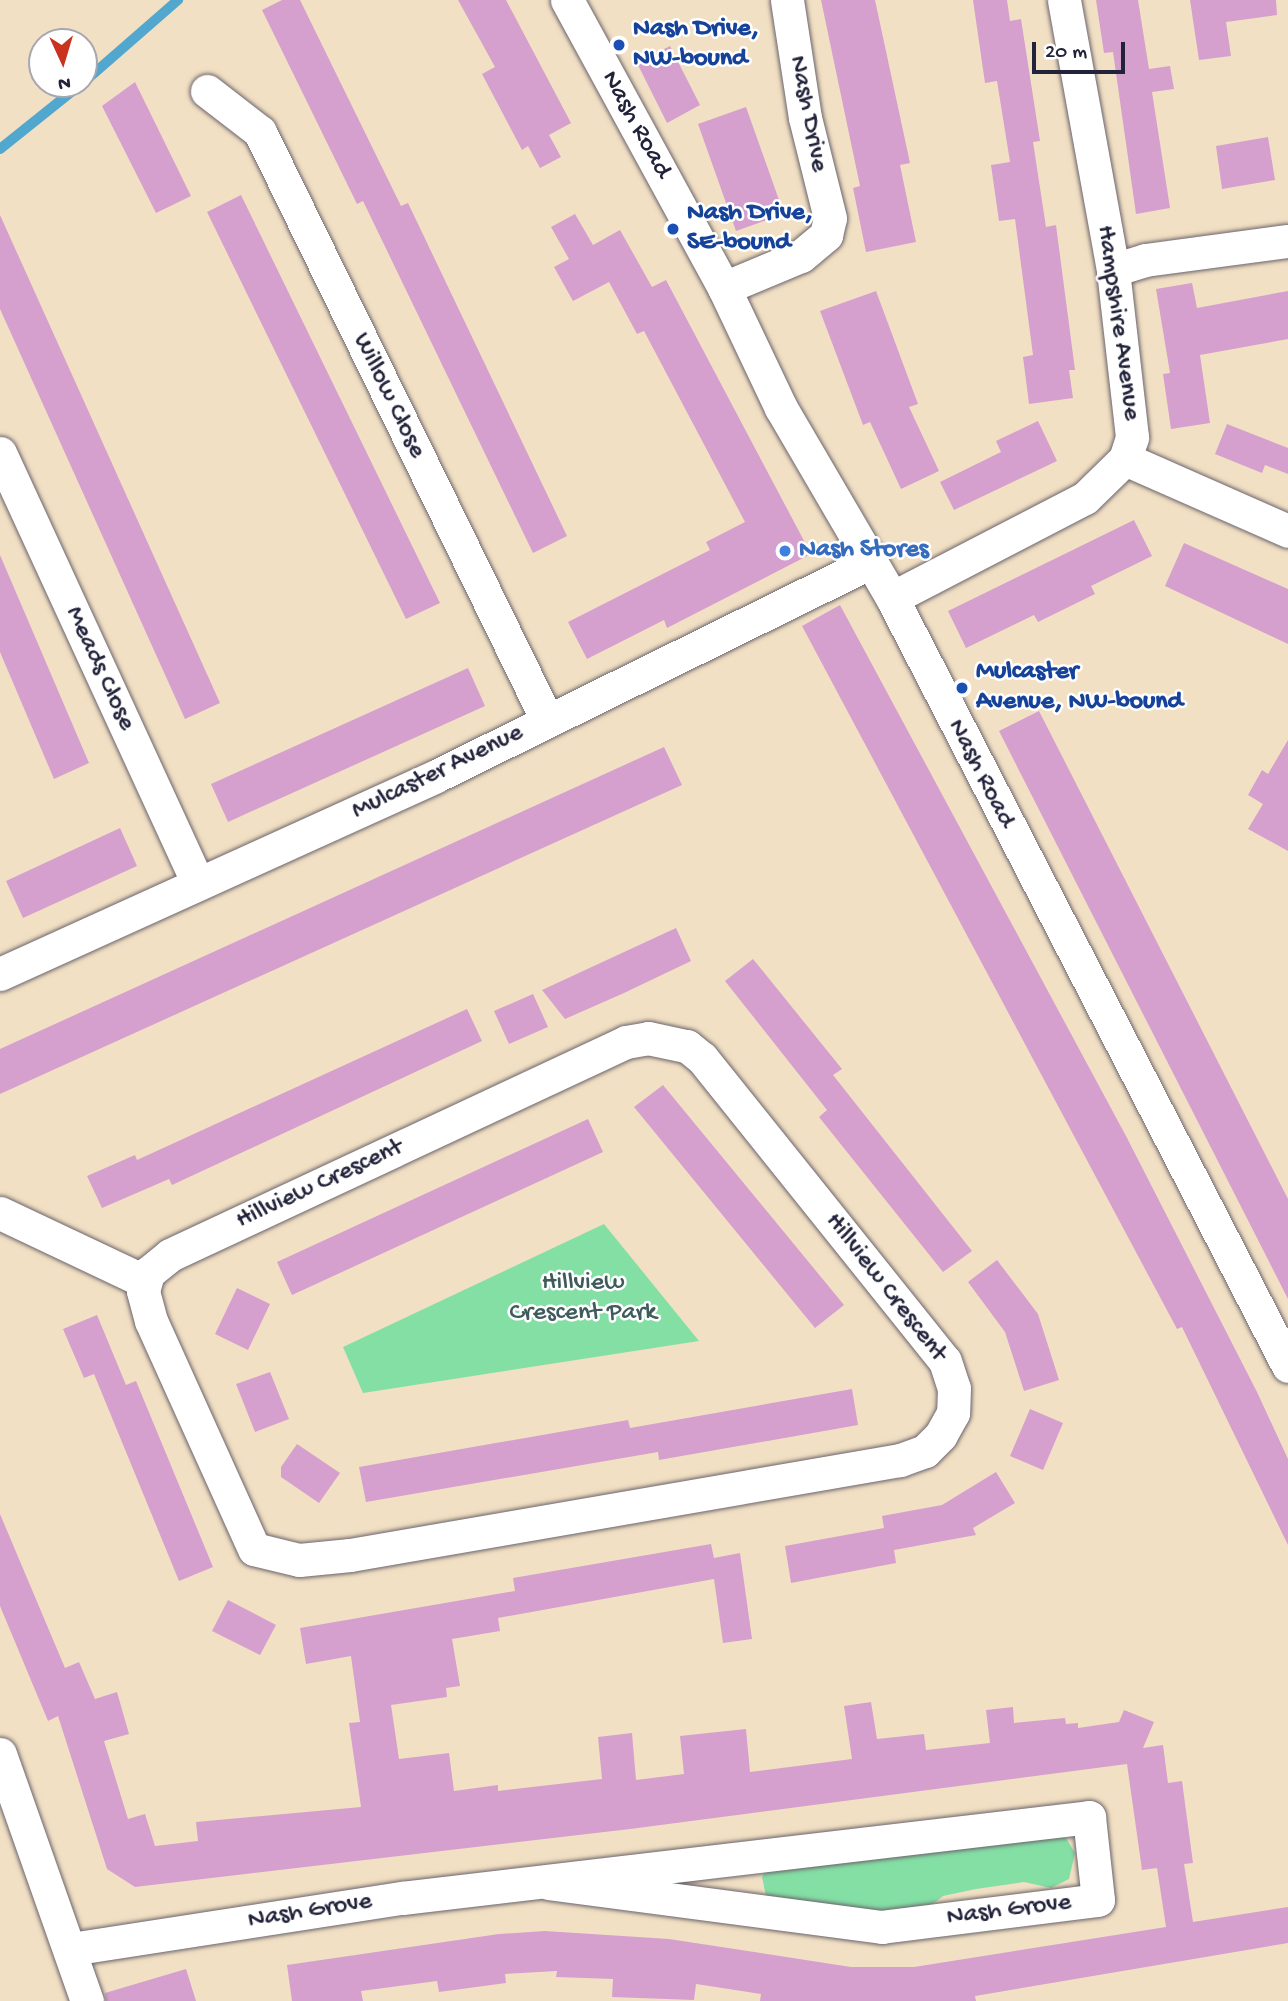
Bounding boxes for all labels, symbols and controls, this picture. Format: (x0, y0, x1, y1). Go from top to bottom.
place label: Nash Drive, NW-bound (633, 14, 759, 76)
north arrow (28, 28, 98, 98)
scale bar (1036, 28, 1129, 72)
marker: Nash Drive, NW-bound (611, 37, 627, 53)
text: 20 m (1045, 41, 1087, 66)
street label: Nash Drive (780, 53, 834, 175)
street label: Nash Road (593, 66, 677, 184)
text: N (57, 71, 71, 94)
place label: Nash Drive, SE-bound (687, 198, 813, 260)
marker: Nash Drive, SE-bound (665, 221, 681, 237)
street label: Hampshire Avenue (1088, 223, 1146, 423)
street label: Willow Close (344, 328, 432, 464)
place label: Nash Stores (799, 535, 928, 567)
marker: Nash Stores (777, 543, 793, 559)
street label: Meads Close (57, 602, 141, 736)
place label: Mulcaster Avenue, NW-bound (976, 657, 1183, 718)
marker: Mulcaster Avenue, NW-bound (954, 680, 970, 696)
street label: Nash Road (939, 714, 1021, 834)
street label: Mulcaster Avenue (347, 718, 529, 828)
street label: Hillview Crescent (232, 1133, 408, 1237)
street label: Hillview Crescent (817, 1207, 953, 1369)
park label: Hillview Crescent Park (509, 1268, 657, 1330)
street label: Nash Grove (246, 1887, 374, 1937)
street label: Nash Grove (945, 1888, 1073, 1934)

